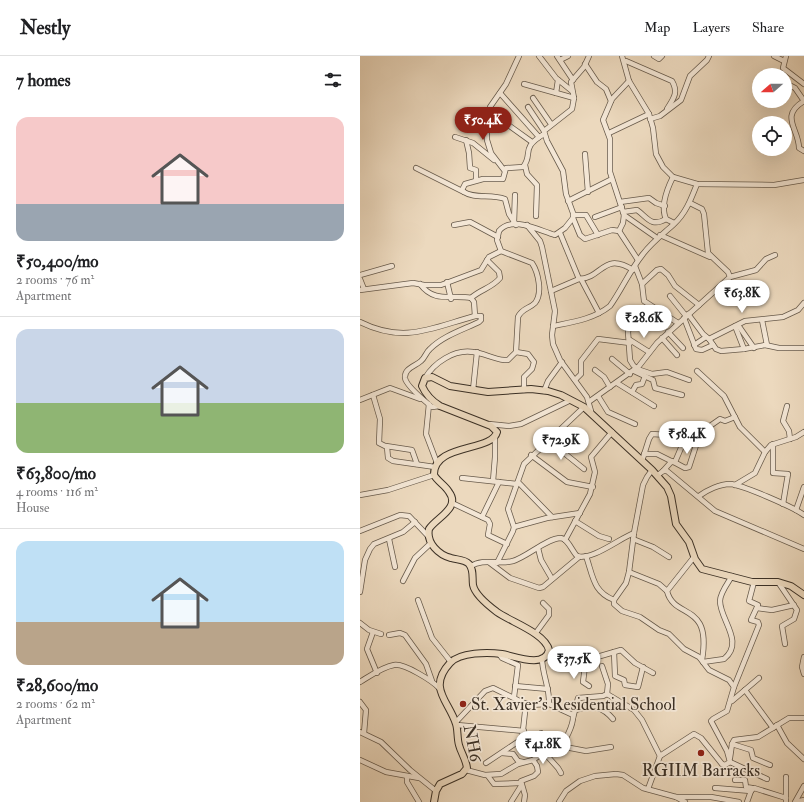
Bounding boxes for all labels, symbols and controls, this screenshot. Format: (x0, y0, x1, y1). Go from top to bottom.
text: Nestly (20, 16, 70, 40)
text: Map (644, 19, 670, 36)
text: Layers (692, 19, 730, 36)
text: Share (752, 19, 784, 36)
north arrow (752, 68, 792, 108)
map controls (752, 68, 792, 156)
icon: filters (322, 69, 344, 91)
text: 7 homes (16, 70, 71, 91)
pin: ₹50.4K (450, 107, 516, 141)
text: ₹50.4K (464, 112, 502, 128)
button: locate (752, 116, 792, 156)
icon: home (144, 143, 216, 215)
text: ₹50,400/mo (16, 251, 99, 272)
text: 2 rooms · 76 m² (16, 272, 94, 288)
pin: ₹63.8K (709, 280, 775, 314)
text: ₹63.8K (724, 285, 760, 301)
text: Apartment (16, 288, 72, 304)
pin: ₹28.6K (611, 305, 677, 339)
text: ₹28.6K (625, 310, 663, 326)
icon: home (144, 355, 216, 427)
pin: ₹58.4K (654, 421, 720, 455)
text: ₹58.4K (668, 426, 706, 442)
pin: ₹72.9K (528, 427, 594, 461)
text: ₹72.9K (542, 432, 580, 448)
text: ₹63,800/mo (16, 463, 96, 484)
text: 4 rooms · 116 m² (16, 484, 98, 500)
text: House (16, 500, 49, 516)
icon: home (144, 567, 216, 639)
pin: ₹37.5K (541, 646, 607, 680)
text: ₹37.5K (556, 651, 592, 667)
text: ₹28,600/mo (16, 675, 98, 696)
place label: St. Xavier's Residential School (471, 694, 677, 715)
text: 2 rooms · 62 m² (16, 696, 95, 712)
marker: St. Xavier's Residential School (458, 699, 468, 709)
text: Apartment (16, 712, 72, 728)
street label: NH6 (459, 723, 487, 765)
pin: ₹41.8K (510, 731, 576, 765)
text: ₹41.8K (525, 736, 561, 752)
marker: RGIIM Barracks (696, 748, 706, 758)
place label: RGIIM Barracks (642, 760, 760, 781)

